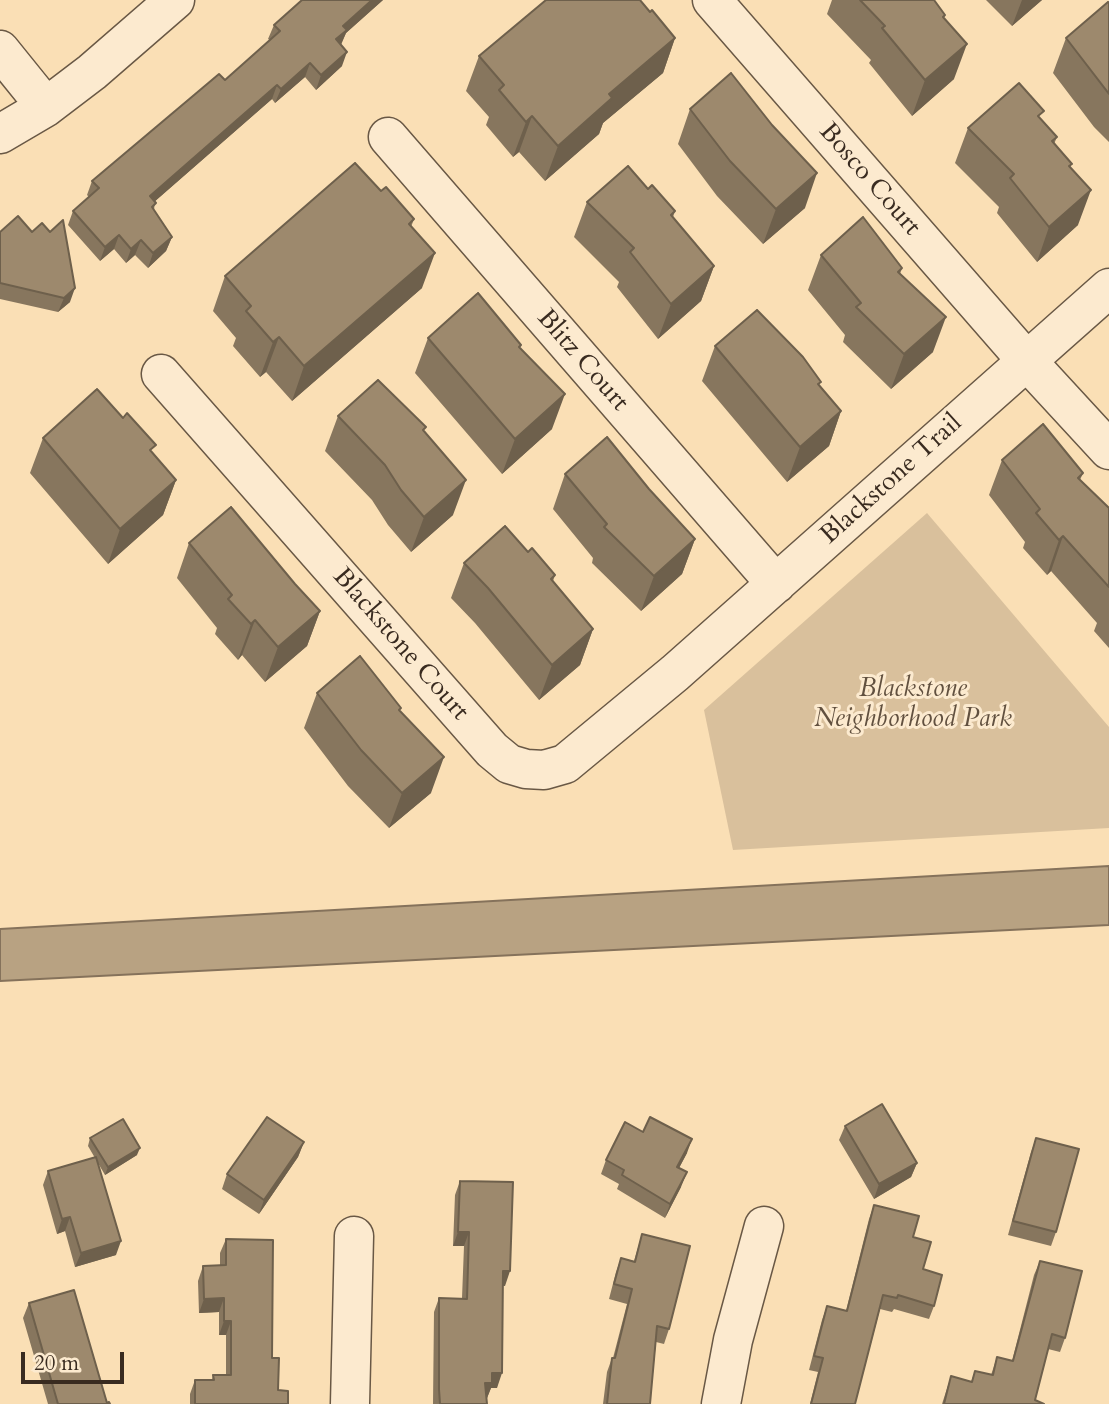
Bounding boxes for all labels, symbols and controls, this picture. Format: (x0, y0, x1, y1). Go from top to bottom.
street label: Bosco Court (812, 117, 926, 243)
street label: Blitz Court (529, 304, 635, 418)
street label: Blackstone Trail (815, 408, 969, 552)
street label: Blackstone Court (325, 562, 475, 728)
park label: Blackstone Neighborhood Park (814, 674, 1012, 736)
scale bar (24, 1338, 128, 1382)
text: 20 m (34, 1349, 79, 1378)

